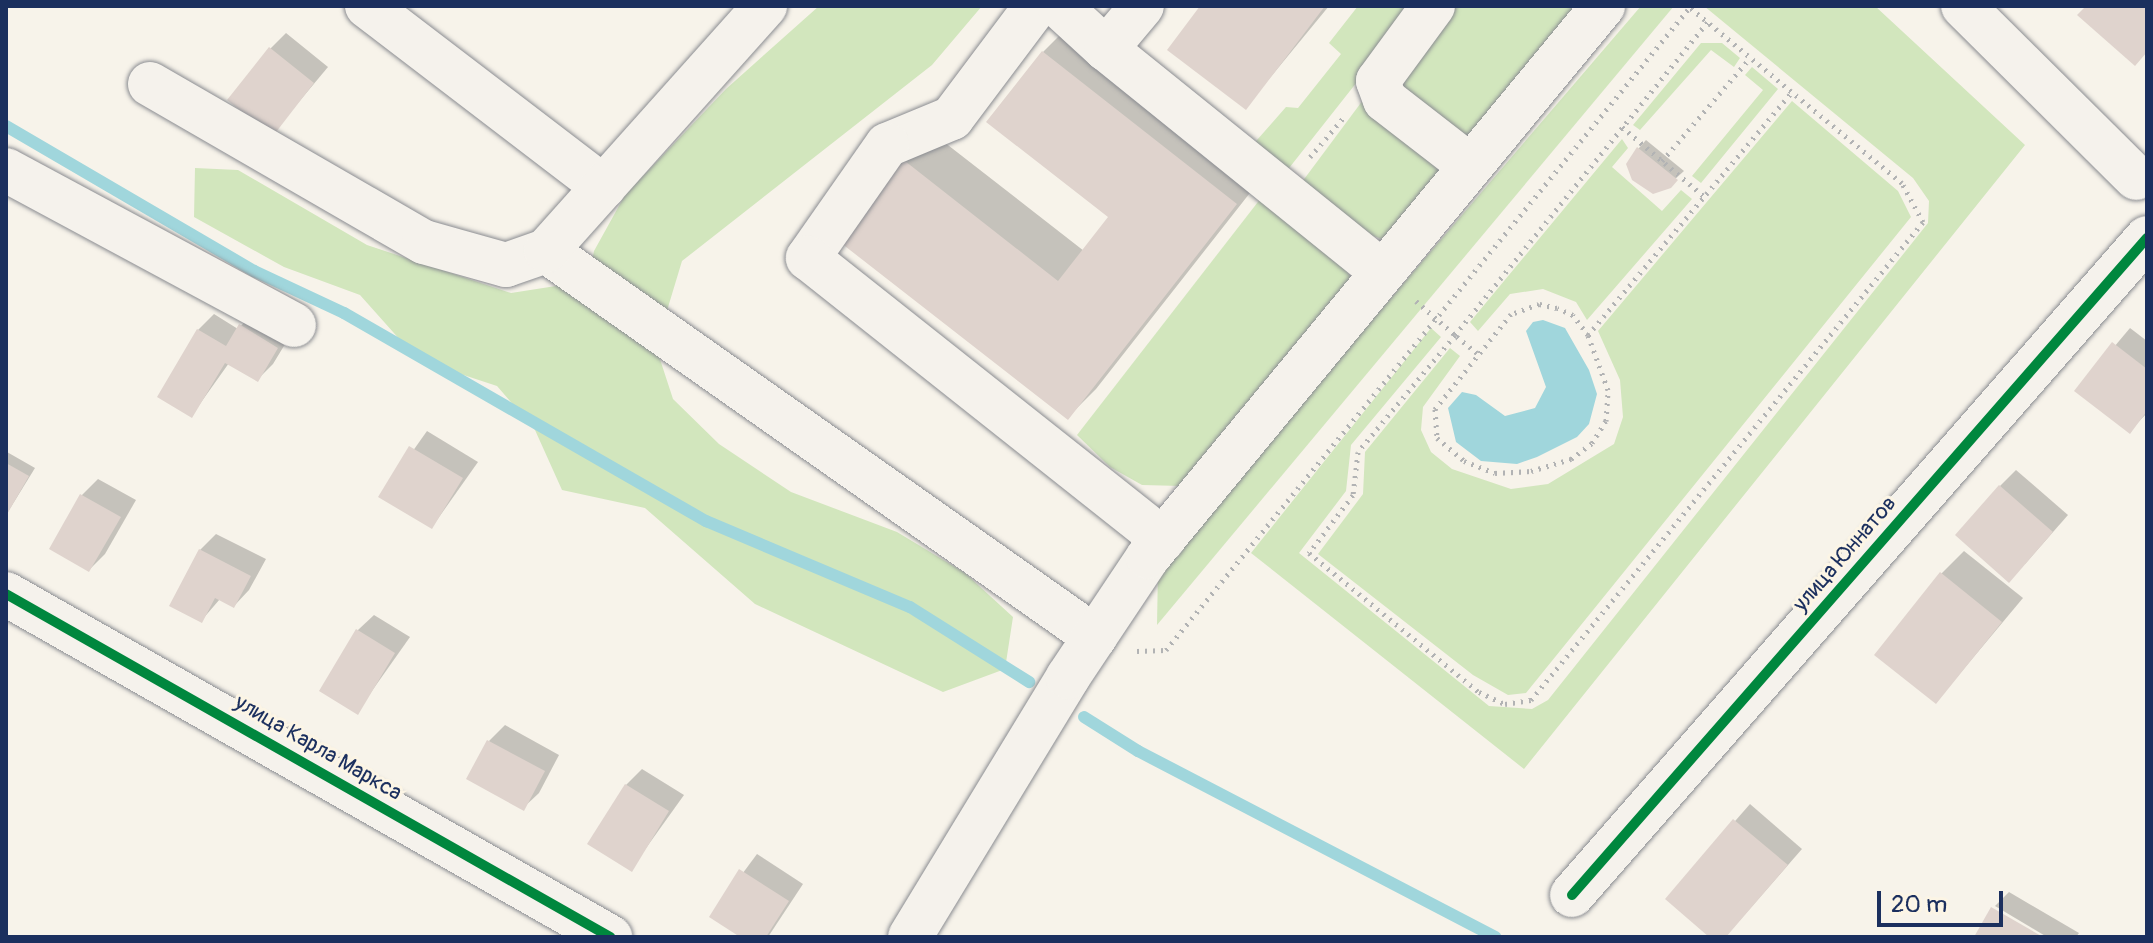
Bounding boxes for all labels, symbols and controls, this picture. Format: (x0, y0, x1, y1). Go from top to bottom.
street label: улица Юннатов (1788, 491, 1902, 617)
street label: улица Карла Маркса (230, 689, 406, 807)
scale bar (1881, 875, 2007, 925)
text: 20 m (1891, 890, 1947, 919)

